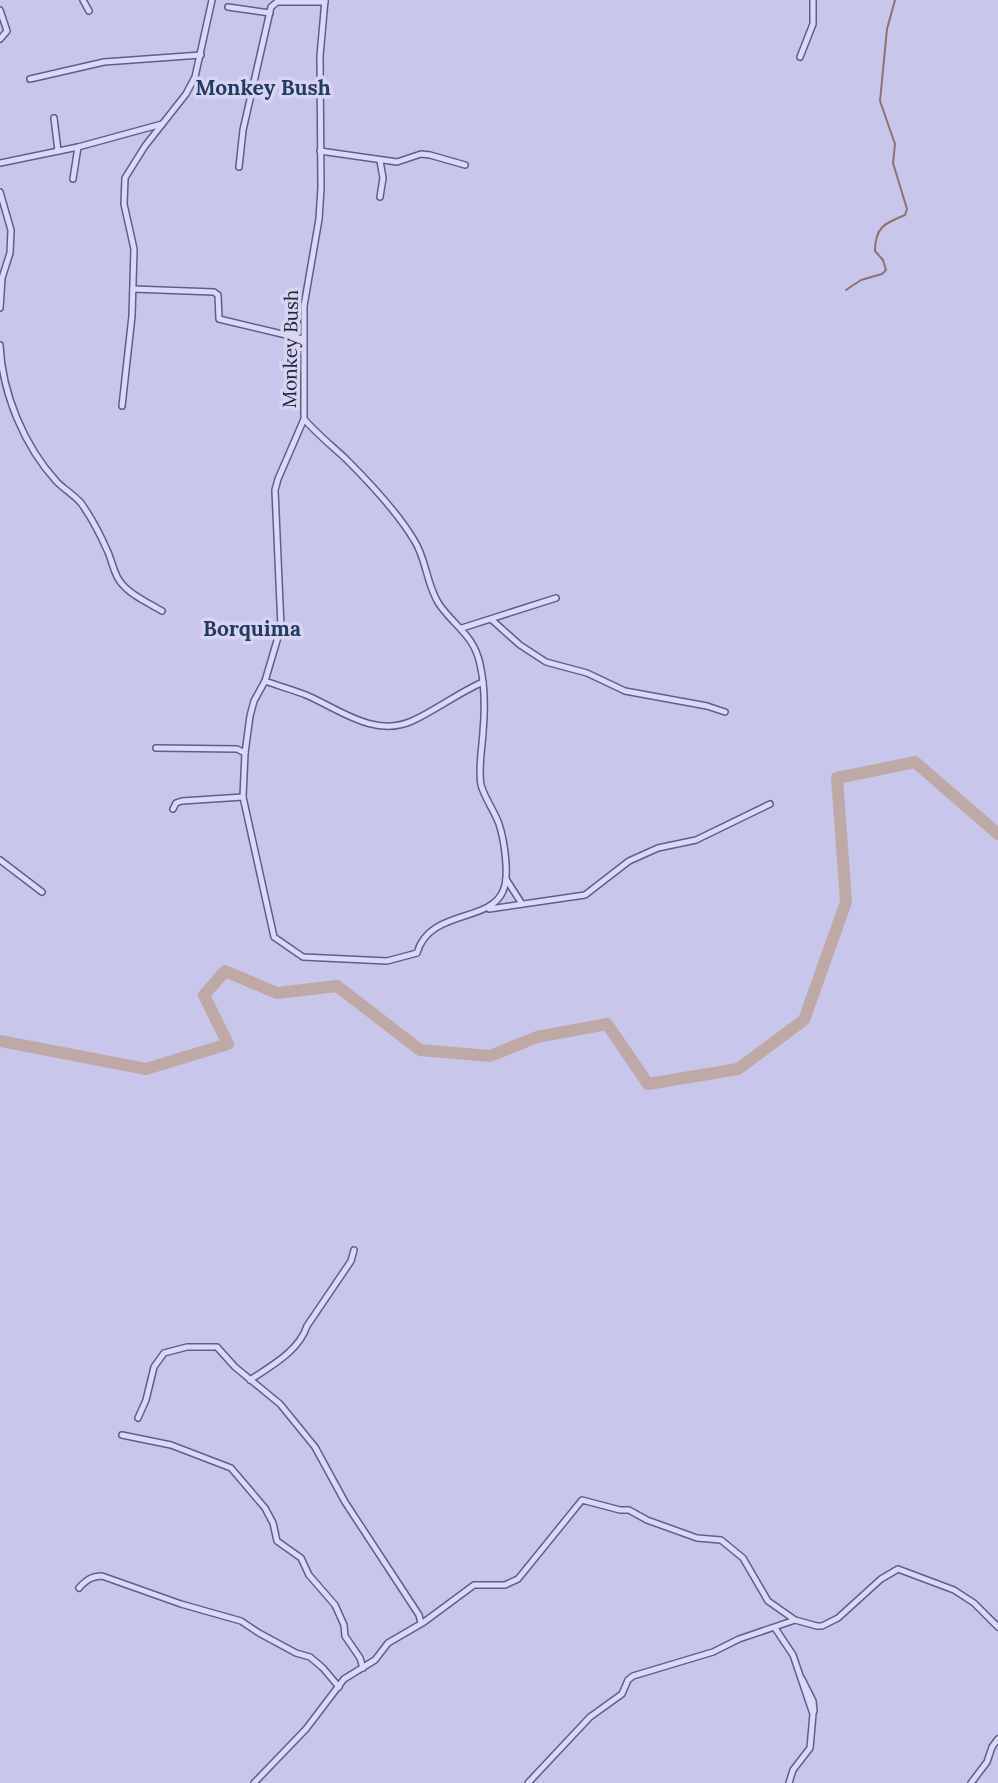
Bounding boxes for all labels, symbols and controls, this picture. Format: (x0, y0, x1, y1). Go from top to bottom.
district label: Monkey Bush (195, 74, 331, 101)
street label: Monkey Bush (277, 290, 303, 408)
district label: Borquima (203, 615, 301, 642)

